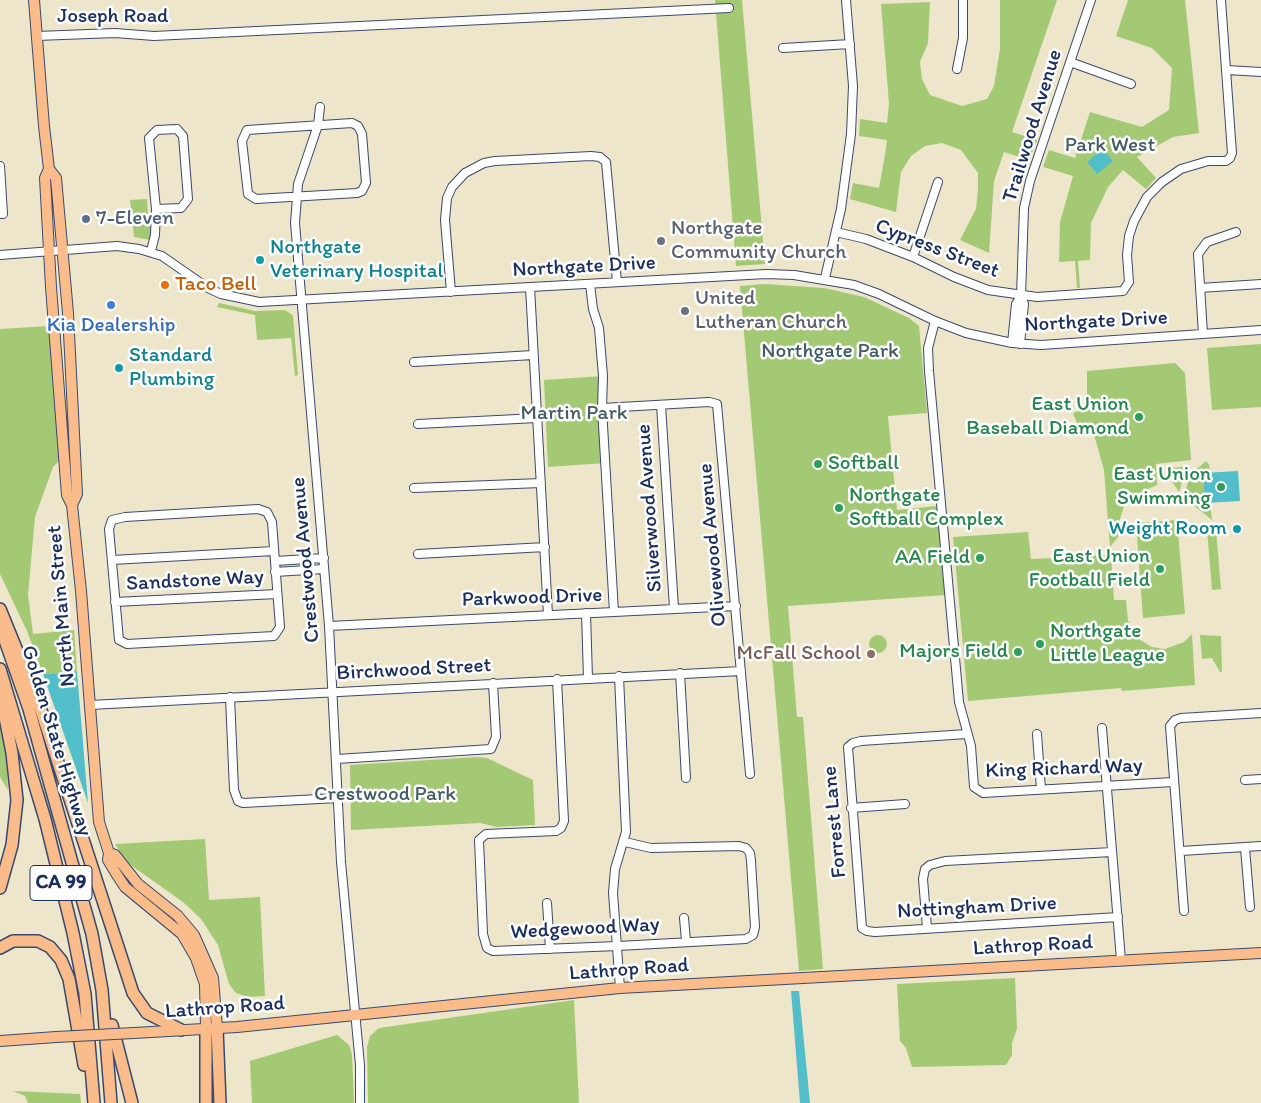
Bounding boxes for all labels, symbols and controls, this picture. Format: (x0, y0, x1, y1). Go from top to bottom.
street label: Joseph Road (57, 4, 169, 30)
street label: Trailwood Avenue (998, 46, 1068, 206)
park label: Park West (1065, 133, 1155, 159)
place label: 7-Eleven (96, 206, 174, 232)
marker: 7-Eleven (80, 213, 92, 225)
street label: Cypress Street (871, 214, 1003, 284)
place label: Northgate Community Church (671, 216, 846, 266)
place label: Northgate Veterinary Hospital (270, 235, 444, 285)
marker: Northgate Community Church (655, 235, 667, 247)
street label: Northgate Drive (512, 251, 656, 283)
marker: Northgate Veterinary Hospital (254, 254, 266, 266)
place label: Taco Bell (175, 272, 256, 298)
marker: Taco Bell (159, 279, 171, 291)
place label: United Lutheran Church (695, 286, 847, 336)
marker: Kia Dealership (105, 299, 117, 311)
marker: United Lutheran Church (679, 305, 691, 317)
street label: Northgate Drive (1024, 306, 1168, 338)
place label: Kia Dealership (47, 313, 175, 339)
park label: Northgate Park (761, 339, 899, 365)
place label: Standard Plumbing (129, 343, 214, 393)
marker: Standard Plumbing (113, 362, 125, 374)
place label: East Union Baseball Diamond (966, 392, 1129, 442)
park label: Martin Park (521, 401, 627, 427)
marker: East Union Baseball Diamond (1133, 411, 1145, 423)
street label: Silverwood Avenue (632, 423, 668, 593)
place label: Softball (828, 451, 899, 477)
marker: Softball (812, 458, 824, 470)
street label: Olivewood Avenue (693, 462, 733, 628)
place label: East Union Swimming (1114, 462, 1211, 512)
street label: Crestwood Avenue (286, 476, 326, 644)
marker: East Union Swimming (1215, 481, 1227, 493)
place label: Northgate Softball Complex (849, 483, 1003, 533)
marker: Northgate Softball Complex (833, 502, 845, 514)
place label: Weight Room (1109, 516, 1227, 542)
marker: Weight Room (1231, 523, 1243, 535)
street label: North Main Street (42, 524, 82, 688)
place label: East Union Football Field (1029, 544, 1150, 594)
place label: AA Field (895, 545, 970, 571)
marker: AA Field (974, 552, 986, 564)
marker: East Union Football Field (1154, 563, 1166, 575)
street label: Sandstone Way (126, 565, 264, 597)
street label: Parkwood Drive (461, 583, 603, 613)
place label: Northgate Little League (1050, 619, 1165, 669)
marker: Northgate Little League (1034, 638, 1046, 650)
place label: Majors Field (899, 639, 1008, 665)
place label: McFall School (736, 641, 861, 667)
street label: Golden State Highway (15, 643, 97, 839)
marker: Majors Field (1012, 646, 1024, 658)
marker: McFall School (865, 648, 877, 660)
street label: Birchwood Street (336, 653, 492, 687)
street label: King Richard Way (985, 754, 1143, 784)
street label: Forrest Lane (818, 765, 852, 879)
park label: Crestwood Park (314, 782, 456, 808)
road number: CA 99 (30, 866, 92, 900)
street label: Nottingham Drive (897, 891, 1057, 925)
street label: Wedgewood Way (510, 913, 660, 945)
street label: Lathrop Road (972, 930, 1094, 962)
street label: Lathrop Road (568, 953, 690, 987)
street label: Lathrop Road (164, 991, 286, 1025)

